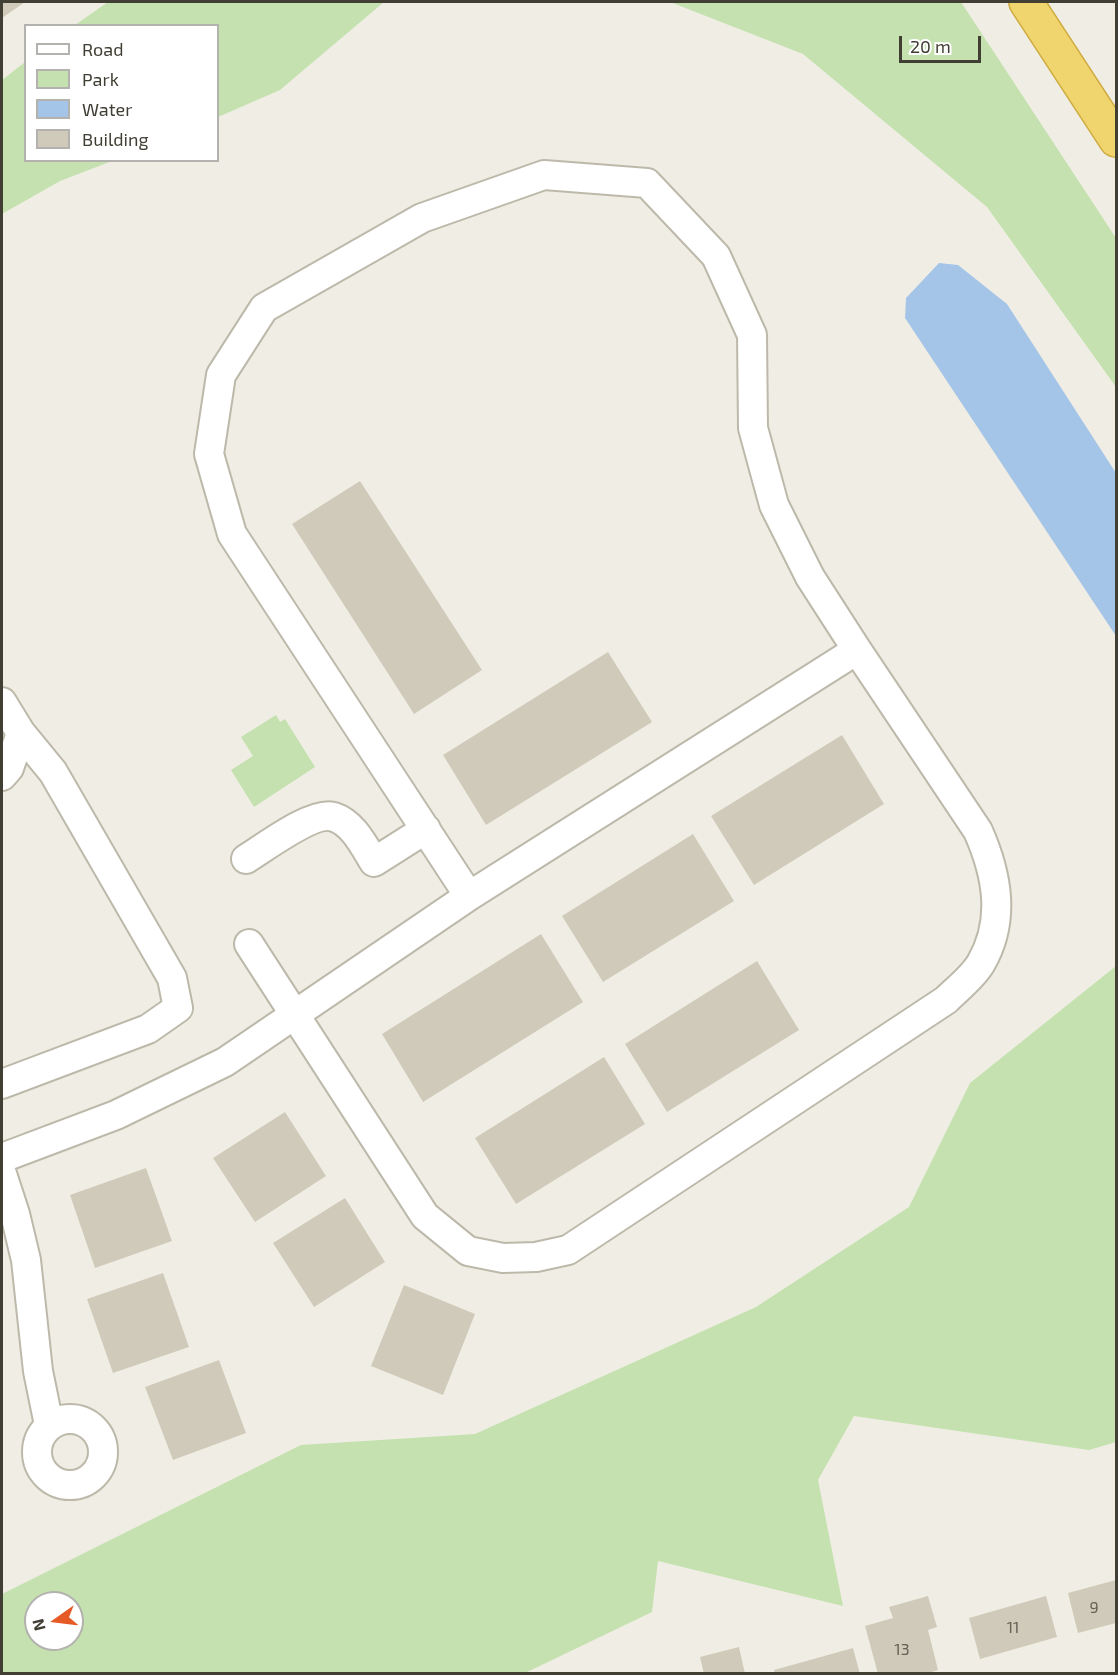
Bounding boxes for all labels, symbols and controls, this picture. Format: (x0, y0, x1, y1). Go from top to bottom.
legend (24, 24, 219, 162)
scale bar (902, 24, 984, 62)
text: 20 m (910, 35, 951, 57)
text: Road (82, 38, 123, 60)
text: Park (82, 68, 119, 90)
text: Water (82, 98, 132, 120)
text: Building (82, 128, 149, 150)
north arrow (24, 1591, 84, 1651)
house number: 9 (1089, 1598, 1099, 1618)
text: N (27, 1617, 49, 1633)
house number: 11 (1007, 1618, 1019, 1638)
house number: 13 (894, 1640, 910, 1660)

